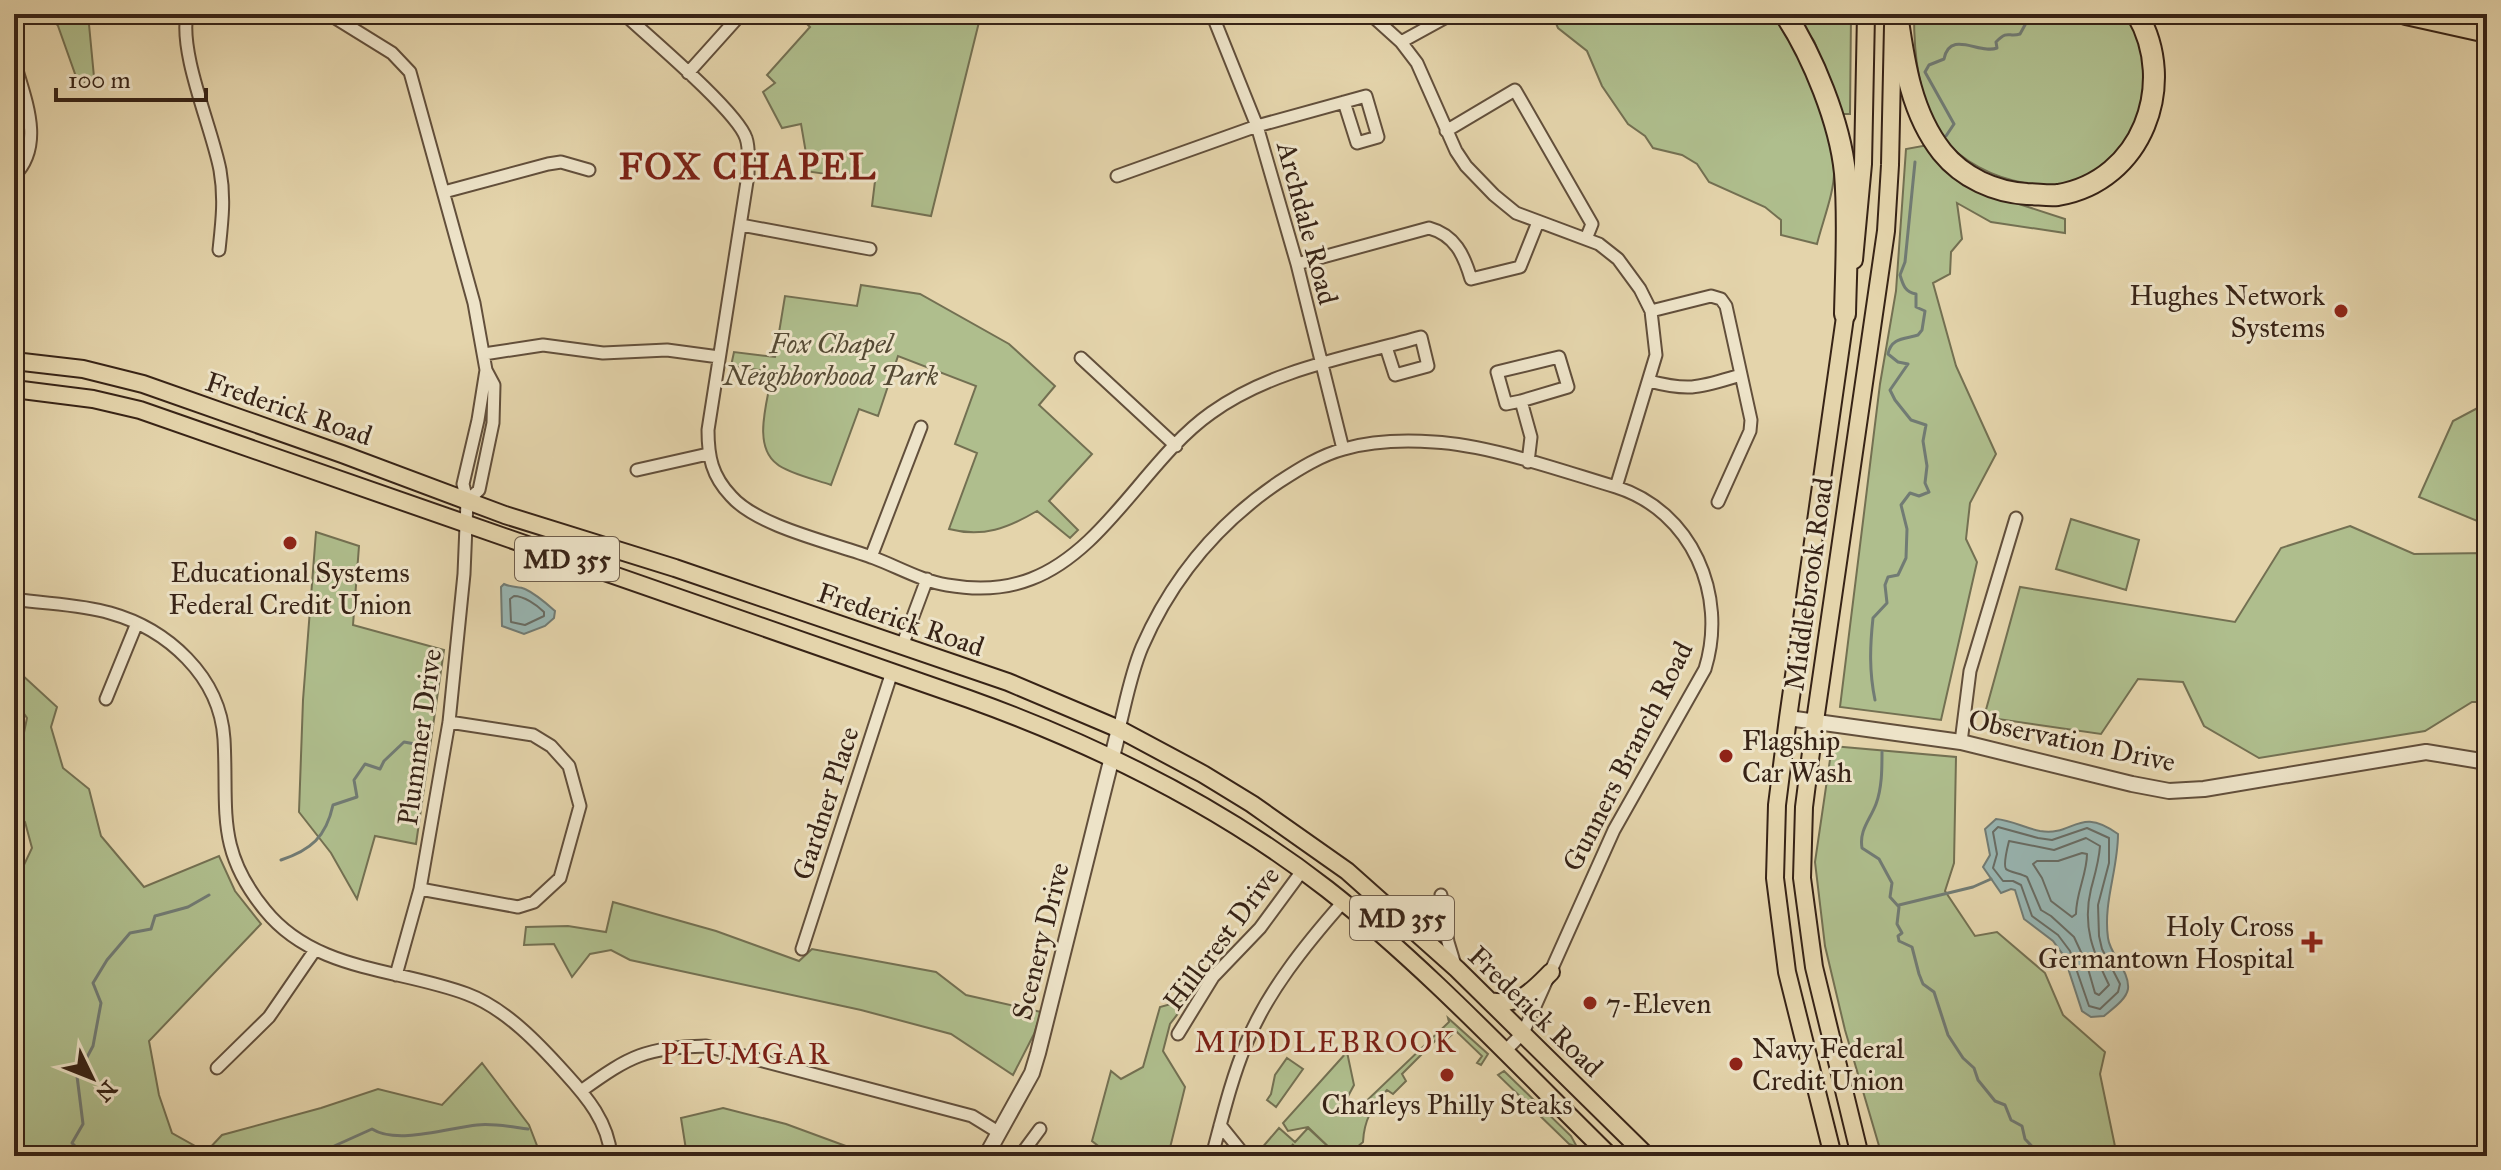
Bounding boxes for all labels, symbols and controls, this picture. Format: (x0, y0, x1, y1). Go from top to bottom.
scale bar (56, 52, 206, 102)
text: 100 m (68, 65, 131, 95)
street label: Archdale Road (1269, 137, 1346, 308)
district label: FOX CHAPEL (619, 145, 877, 189)
place label: Hughes Network Systems (2129, 278, 2325, 345)
marker: Hughes Network Systems (2332, 302, 2350, 320)
park label: Fox Chapel Neighborhood Park (721, 326, 939, 393)
street label: Frederick Road (201, 364, 377, 453)
street label: Middlebrook Road (1776, 475, 1841, 693)
marker: Educational Systems Federal Credit Union (281, 534, 299, 552)
road number: MD 355 (515, 537, 619, 581)
place label: Educational Systems Federal Credit Union (168, 555, 412, 622)
street label: Frederick Road (813, 575, 989, 664)
street label: Gunners Branch Road (1554, 636, 1700, 877)
street label: Plummer Drive (390, 646, 449, 828)
street label: Observation Drive (1965, 701, 2179, 779)
street label: Gardner Place (784, 722, 867, 884)
place label: Flagship Car Wash (1742, 723, 1853, 790)
marker: Flagship Car Wash (1717, 747, 1735, 765)
street label: Scenery Drive (1004, 859, 1077, 1023)
street label: Hillcrest Drive (1156, 859, 1287, 1017)
road number: MD 355 (1350, 896, 1454, 940)
place label: Holy Cross Germantown Hospital (2038, 909, 2294, 976)
marker: Holy Cross Germantown Hospital (2301, 931, 2323, 953)
street label: Frederick Road (1461, 938, 1610, 1084)
place label: 7-Eleven (1606, 986, 1711, 1021)
marker: 7-Eleven (1581, 994, 1599, 1012)
district label: MIDDLEBROOK (1195, 1024, 1457, 1060)
place label: Navy Federal Credit Union (1752, 1031, 1905, 1098)
district label: PLUMGAR (661, 1036, 831, 1072)
north arrow (52, 1038, 132, 1118)
marker: Navy Federal Credit Union (1727, 1055, 1745, 1073)
marker: Charleys Philly Steaks (1438, 1066, 1456, 1084)
text: N (90, 1075, 123, 1108)
place label: Charleys Philly Steaks (1321, 1087, 1573, 1122)

